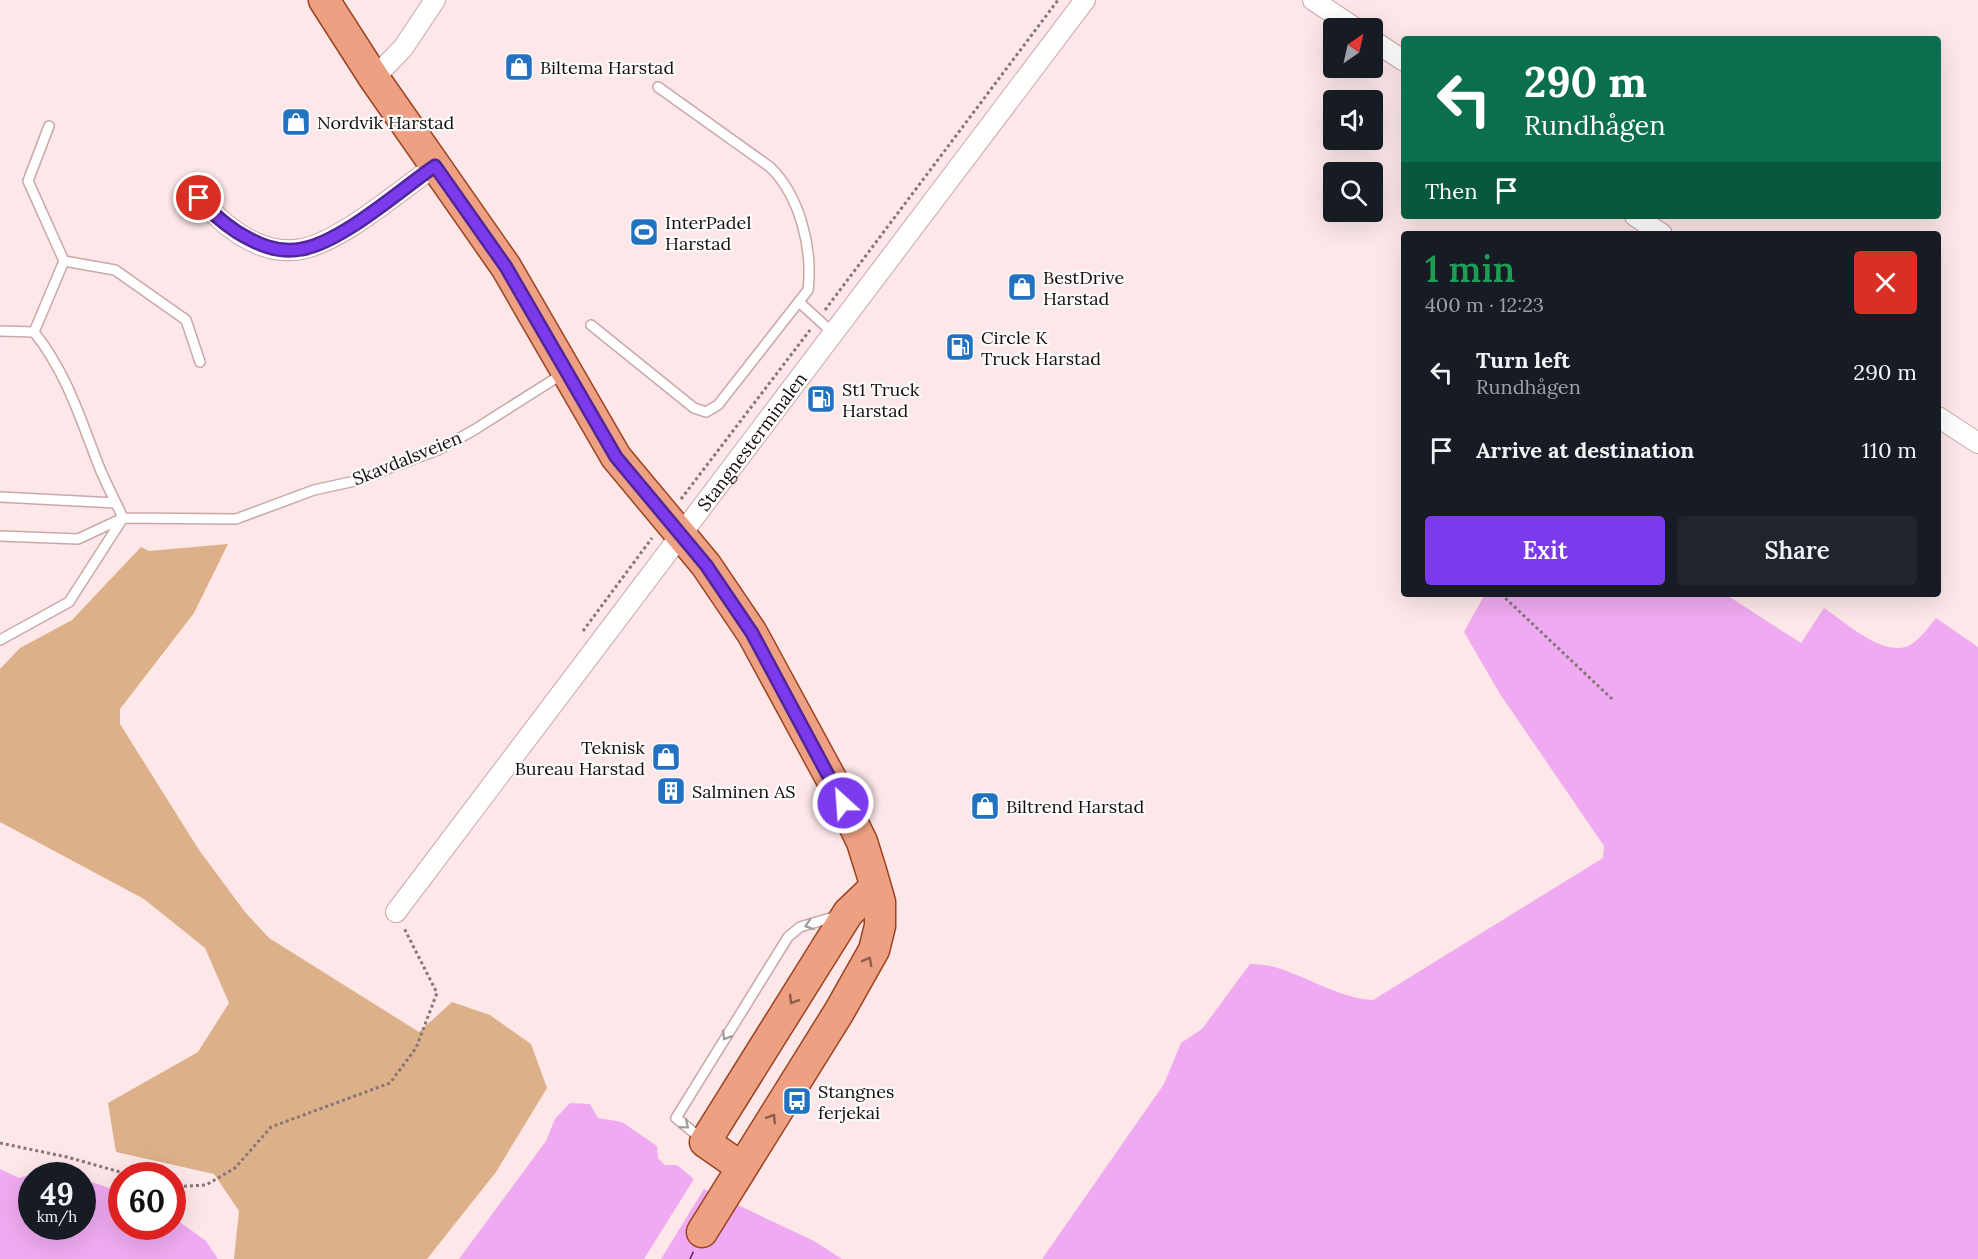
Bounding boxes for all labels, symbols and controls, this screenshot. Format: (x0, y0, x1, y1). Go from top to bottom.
north arrow (1323, 18, 1383, 78)
map controls (1323, 18, 1383, 222)
shop icon: Biltema Harstad (503, 51, 535, 83)
text: 290 m (1524, 55, 1647, 109)
place label: Biltema Harstad (540, 56, 674, 79)
icon: left (1425, 60, 1503, 138)
button: sound (1323, 90, 1383, 150)
shop icon: Nordvik Harstad (280, 106, 312, 138)
text: Rundhågen (1524, 108, 1666, 142)
place label: Nordvik Harstad (317, 111, 455, 134)
button: search (1323, 162, 1383, 222)
pin (173, 172, 224, 223)
icon: arrive (1490, 174, 1523, 207)
text: Then (1425, 177, 1478, 205)
icon: arrive (182, 181, 215, 214)
place label: InterPadel Harstad (665, 211, 751, 255)
sports icon: InterPadel Harstad (628, 216, 660, 248)
text: 1 min (1425, 246, 1515, 292)
button: close (1854, 251, 1917, 314)
place label: BestDrive Harstad (1043, 266, 1125, 310)
shop icon: BestDrive Harstad (1006, 271, 1038, 303)
text: 400 m · 12:23 (1425, 292, 1544, 317)
place label: Circle K Truck Harstad (981, 326, 1101, 370)
fuel station icon: Circle K Truck Harstad (944, 331, 976, 363)
text: Turn left (1476, 346, 1570, 374)
icon: left (1425, 356, 1458, 389)
text: 290 m (1853, 358, 1917, 386)
street label: Stangnesterminalen (692, 367, 811, 515)
text: Rundhågen (1476, 374, 1581, 399)
place label: St1 Truck Harstad (842, 378, 920, 422)
fuel station icon: St1 Truck Harstad (805, 383, 837, 415)
street label: Skavdalsveien (349, 426, 465, 490)
icon: arrive (1425, 434, 1458, 467)
text: Arrive at destination (1476, 436, 1694, 464)
text: 110 m (1862, 436, 1917, 464)
button: Exit (1425, 516, 1665, 585)
button: Share (1677, 516, 1917, 585)
place label: Teknisk Bureau Harstad (515, 736, 645, 780)
shop icon: Teknisk Bureau Harstad (650, 741, 682, 773)
position arrow (811, 771, 875, 835)
building icon: Salminen AS (655, 775, 687, 807)
place label: Salminen AS (692, 780, 795, 803)
shop icon: Biltrend Harstad (969, 790, 1001, 822)
place label: Biltrend Harstad (1006, 795, 1144, 818)
one-way arrow (804, 918, 815, 930)
one-way arrow (861, 956, 873, 967)
one-way arrow (790, 993, 801, 1004)
one-way arrow (722, 1030, 734, 1040)
place label: Stangnes ferjekai (818, 1080, 894, 1124)
bus stop icon: Stangnes ferjekai (781, 1085, 813, 1117)
one-way arrow (765, 1113, 776, 1124)
one-way arrow (678, 1118, 689, 1129)
speed limit sign: 60 (108, 1162, 186, 1240)
text: 49 (40, 1175, 74, 1213)
text: km/h (37, 1207, 77, 1226)

